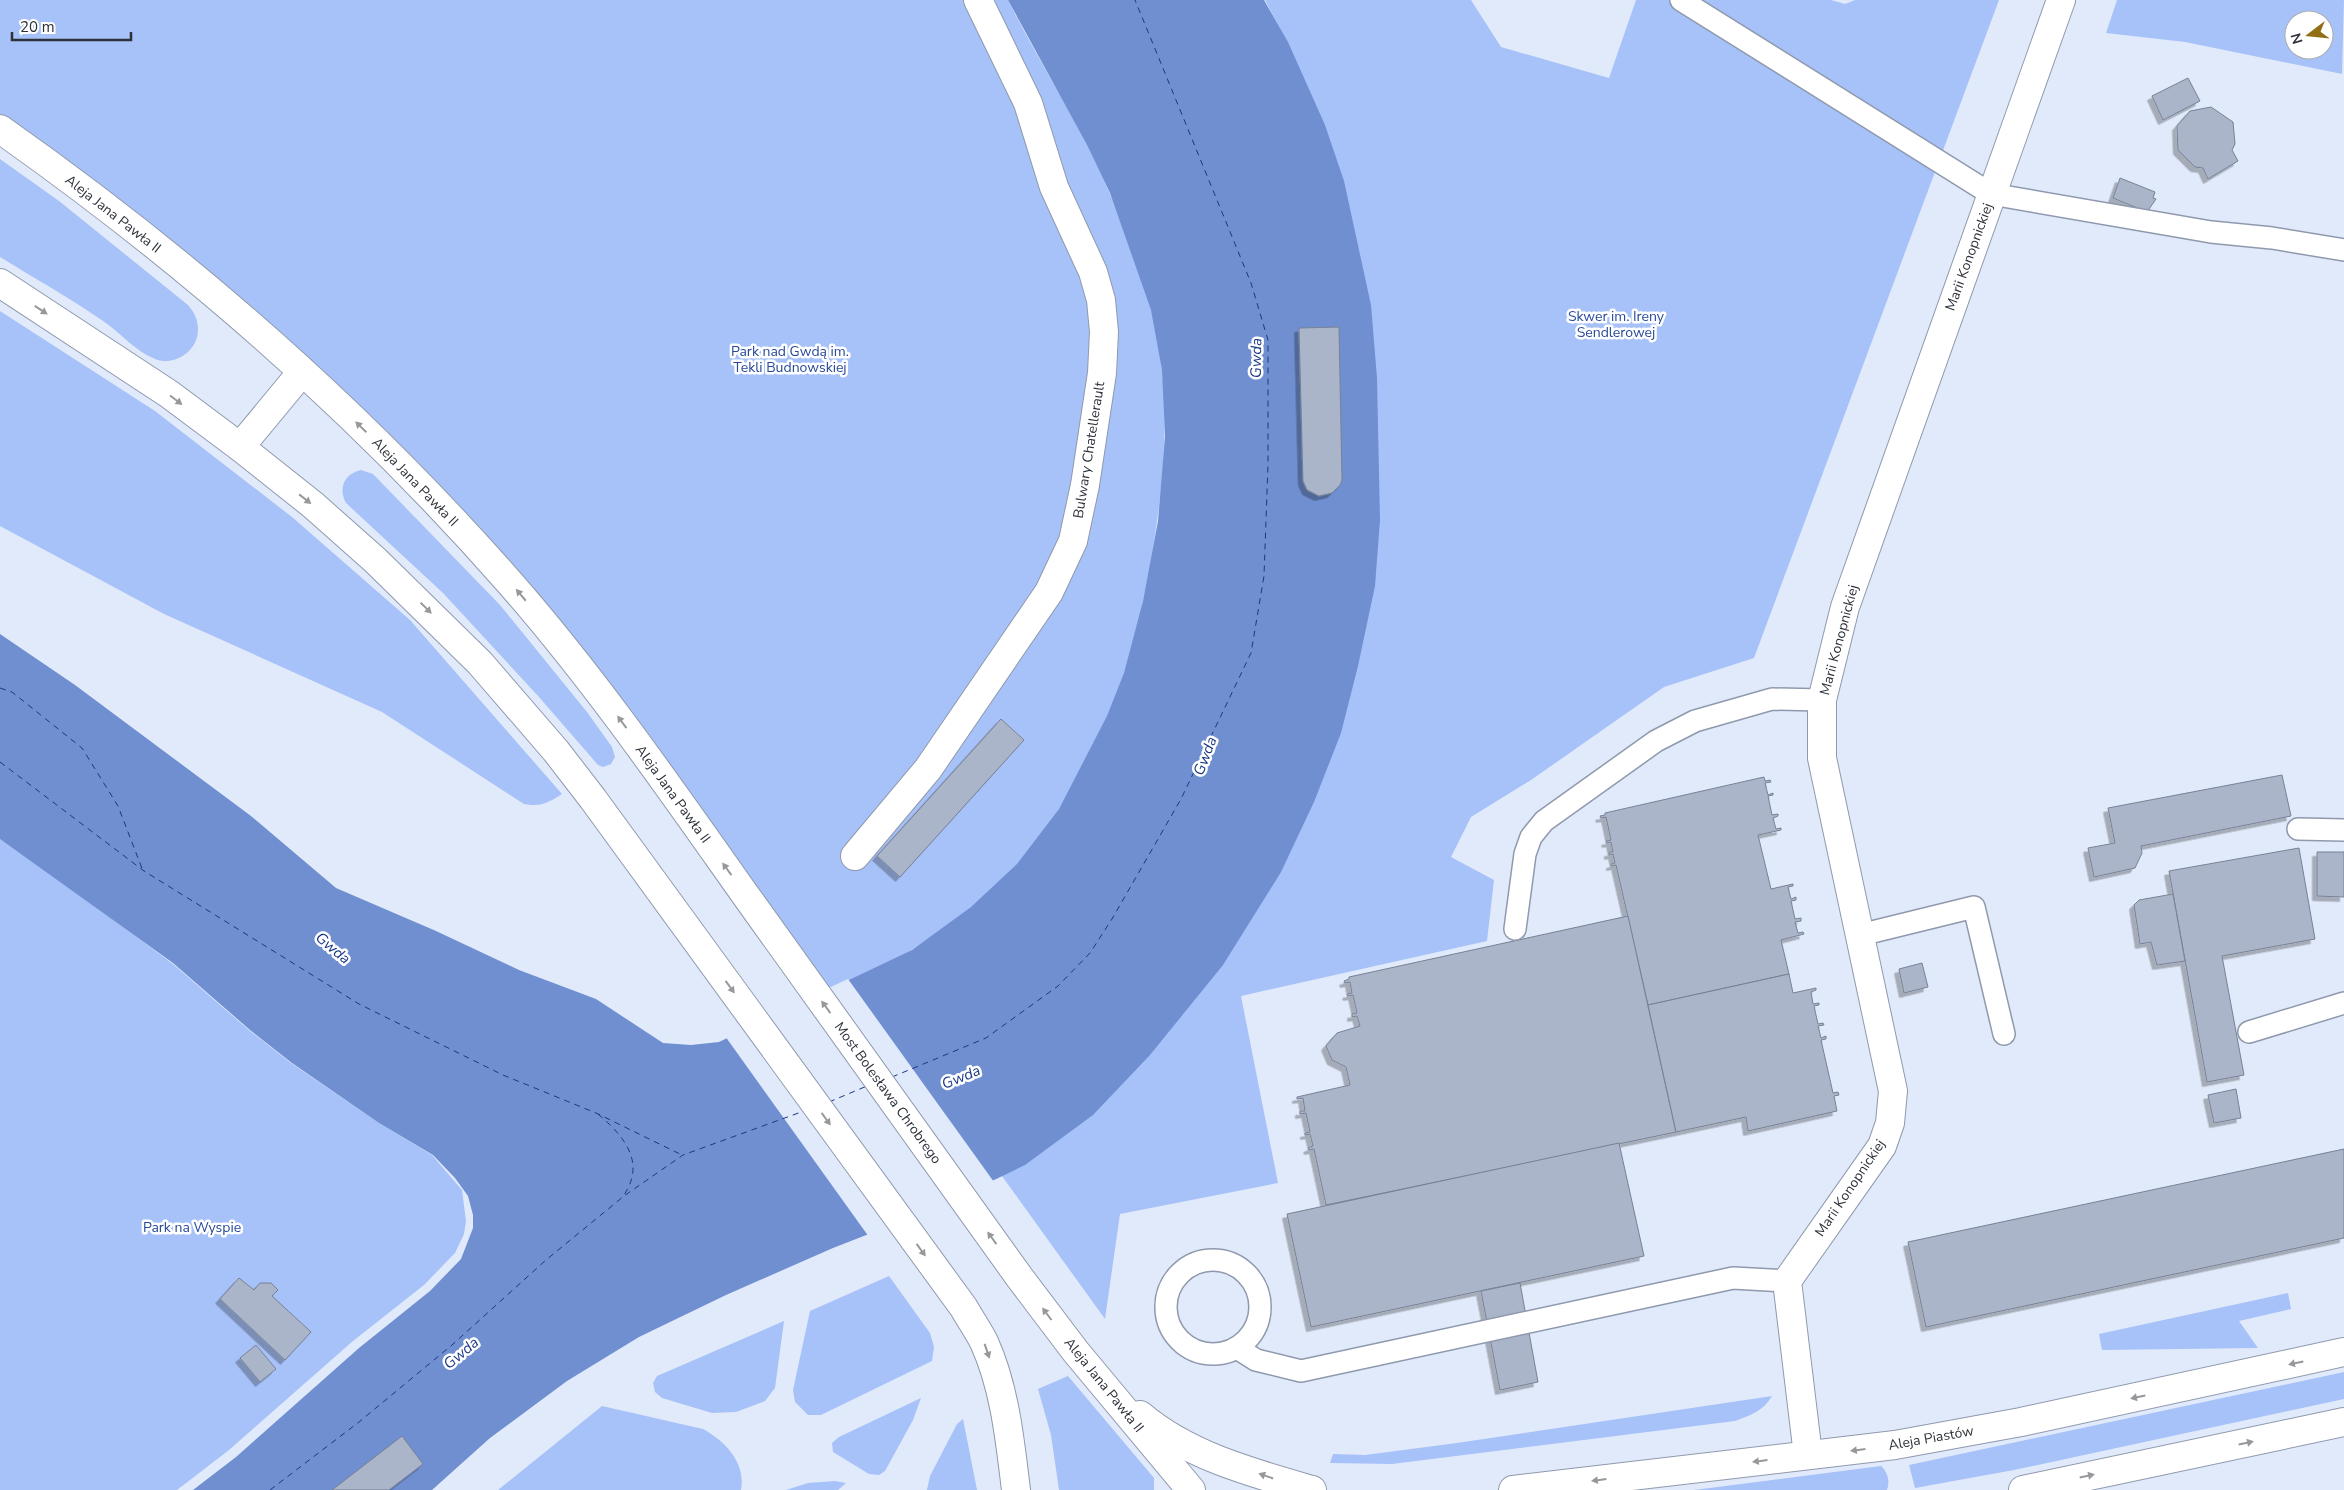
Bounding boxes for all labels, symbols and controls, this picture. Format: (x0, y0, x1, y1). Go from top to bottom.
scale bar (12, 10, 131, 42)
north arrow (2284, 10, 2334, 60)
text: 20 m (20, 17, 55, 37)
text: N (2286, 31, 2308, 46)
street label: Aleja Jana Pawła II (61, 171, 165, 257)
street label: Marii Konopnickiej (1941, 200, 1997, 314)
one-way arrow (34, 305, 48, 314)
park label: Skwer im. Ireny Sendlerowej (1568, 307, 1665, 342)
water label: Gwda (1246, 338, 1266, 378)
park label: Park nad Gwdą im. Tekli Budnowskiej (731, 342, 849, 377)
street label: Bulwary Chatellerault (1069, 380, 1109, 520)
one-way arrow (169, 395, 183, 405)
one-way arrow (355, 421, 367, 433)
street label: Aleja Jana Pawła II (368, 433, 462, 531)
one-way arrow (298, 493, 311, 504)
street label: Marii Konopnickiej (1815, 583, 1863, 697)
one-way arrow (515, 589, 526, 602)
one-way arrow (419, 602, 431, 614)
one-way arrow (617, 716, 627, 729)
water label: Gwda (1188, 734, 1222, 778)
street label: Aleja Jana Pawła II (631, 741, 715, 847)
one-way arrow (722, 862, 732, 876)
water label: Gwda (311, 927, 355, 969)
one-way arrow (725, 980, 735, 994)
one-way arrow (821, 1000, 831, 1013)
street label: Most Bolesława Chrobrego (830, 1018, 946, 1168)
water label: Gwda (939, 1060, 983, 1094)
one-way arrow (820, 1112, 830, 1125)
street label: Marii Konopnickiej (1810, 1136, 1890, 1240)
park label: Park na Wyspie (143, 1218, 241, 1237)
one-way arrow (987, 1231, 997, 1245)
one-way arrow (916, 1243, 926, 1257)
one-way arrow (1042, 1307, 1052, 1321)
water label: Gwda (439, 1332, 483, 1374)
street label: Aleja Jana Pawła II (1060, 1334, 1148, 1436)
one-way arrow (983, 1344, 991, 1359)
one-way arrow (2288, 1359, 2304, 1367)
one-way arrow (2130, 1393, 2145, 1401)
street label: Aleja Piastów (1887, 1421, 1975, 1455)
one-way arrow (2239, 1438, 2255, 1446)
one-way arrow (1849, 1446, 1865, 1454)
one-way arrow (1752, 1457, 1768, 1465)
one-way arrow (1258, 1472, 1273, 1479)
one-way arrow (2080, 1472, 2095, 1480)
one-way arrow (1590, 1476, 1606, 1484)

